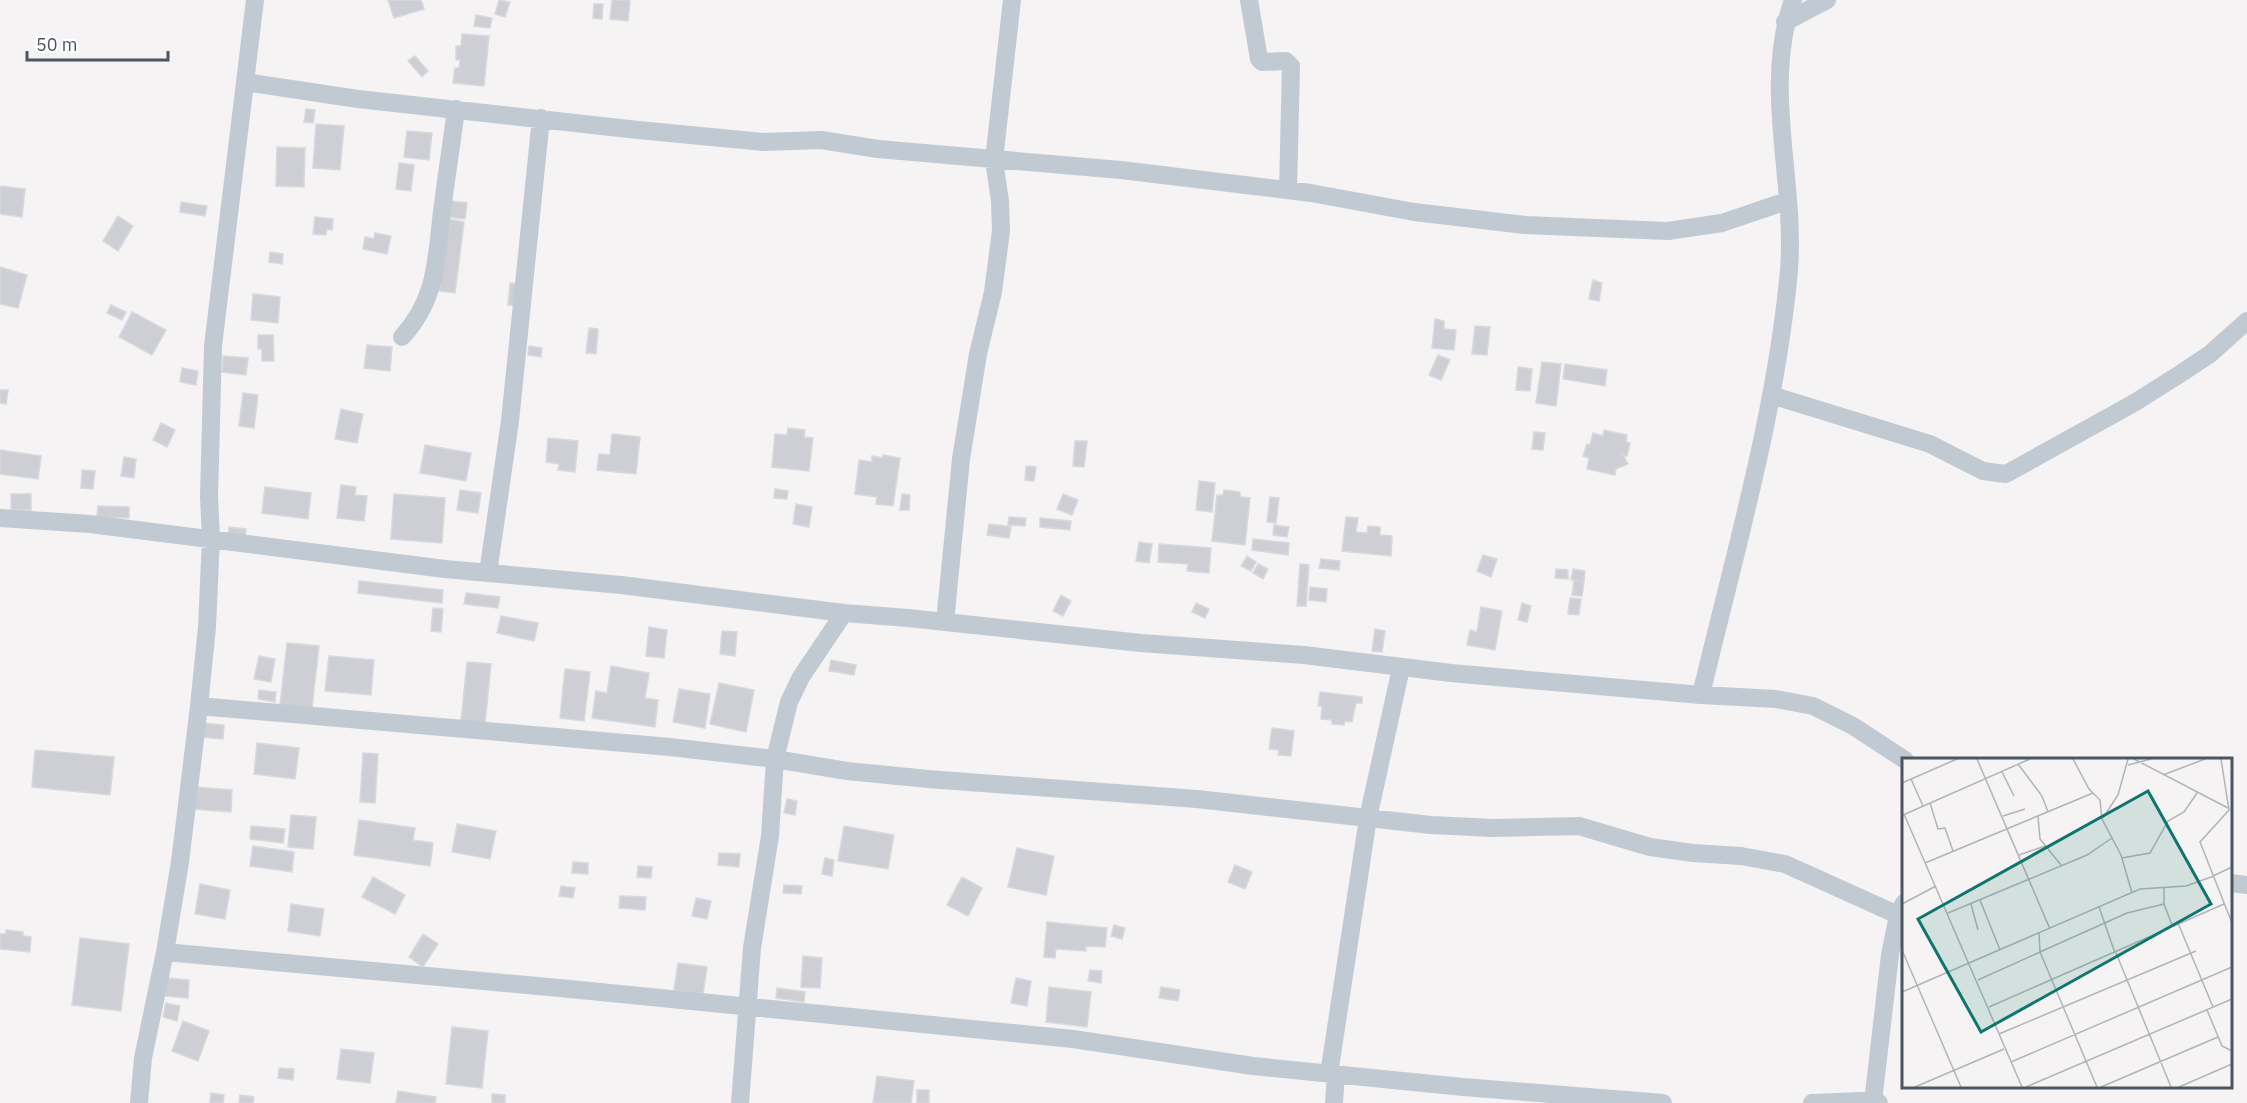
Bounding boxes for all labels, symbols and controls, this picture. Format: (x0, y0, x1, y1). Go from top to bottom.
scale bar (27, 24, 168, 62)
text: 50 m (36, 33, 78, 56)
inset map (1902, 758, 2232, 1088)

